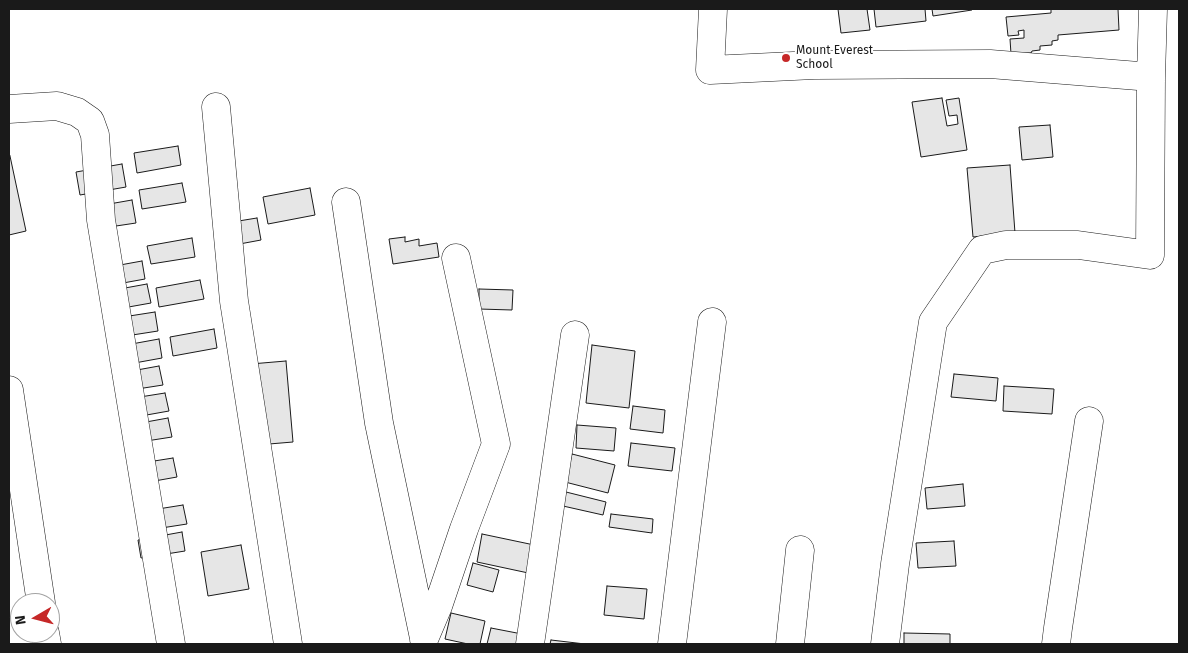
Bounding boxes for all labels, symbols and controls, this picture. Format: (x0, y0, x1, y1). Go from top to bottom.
place label: Mount Everest School (796, 44, 873, 72)
marker: Mount Everest School (780, 52, 792, 64)
north arrow (10, 593, 60, 643)
text: N (12, 614, 30, 626)

